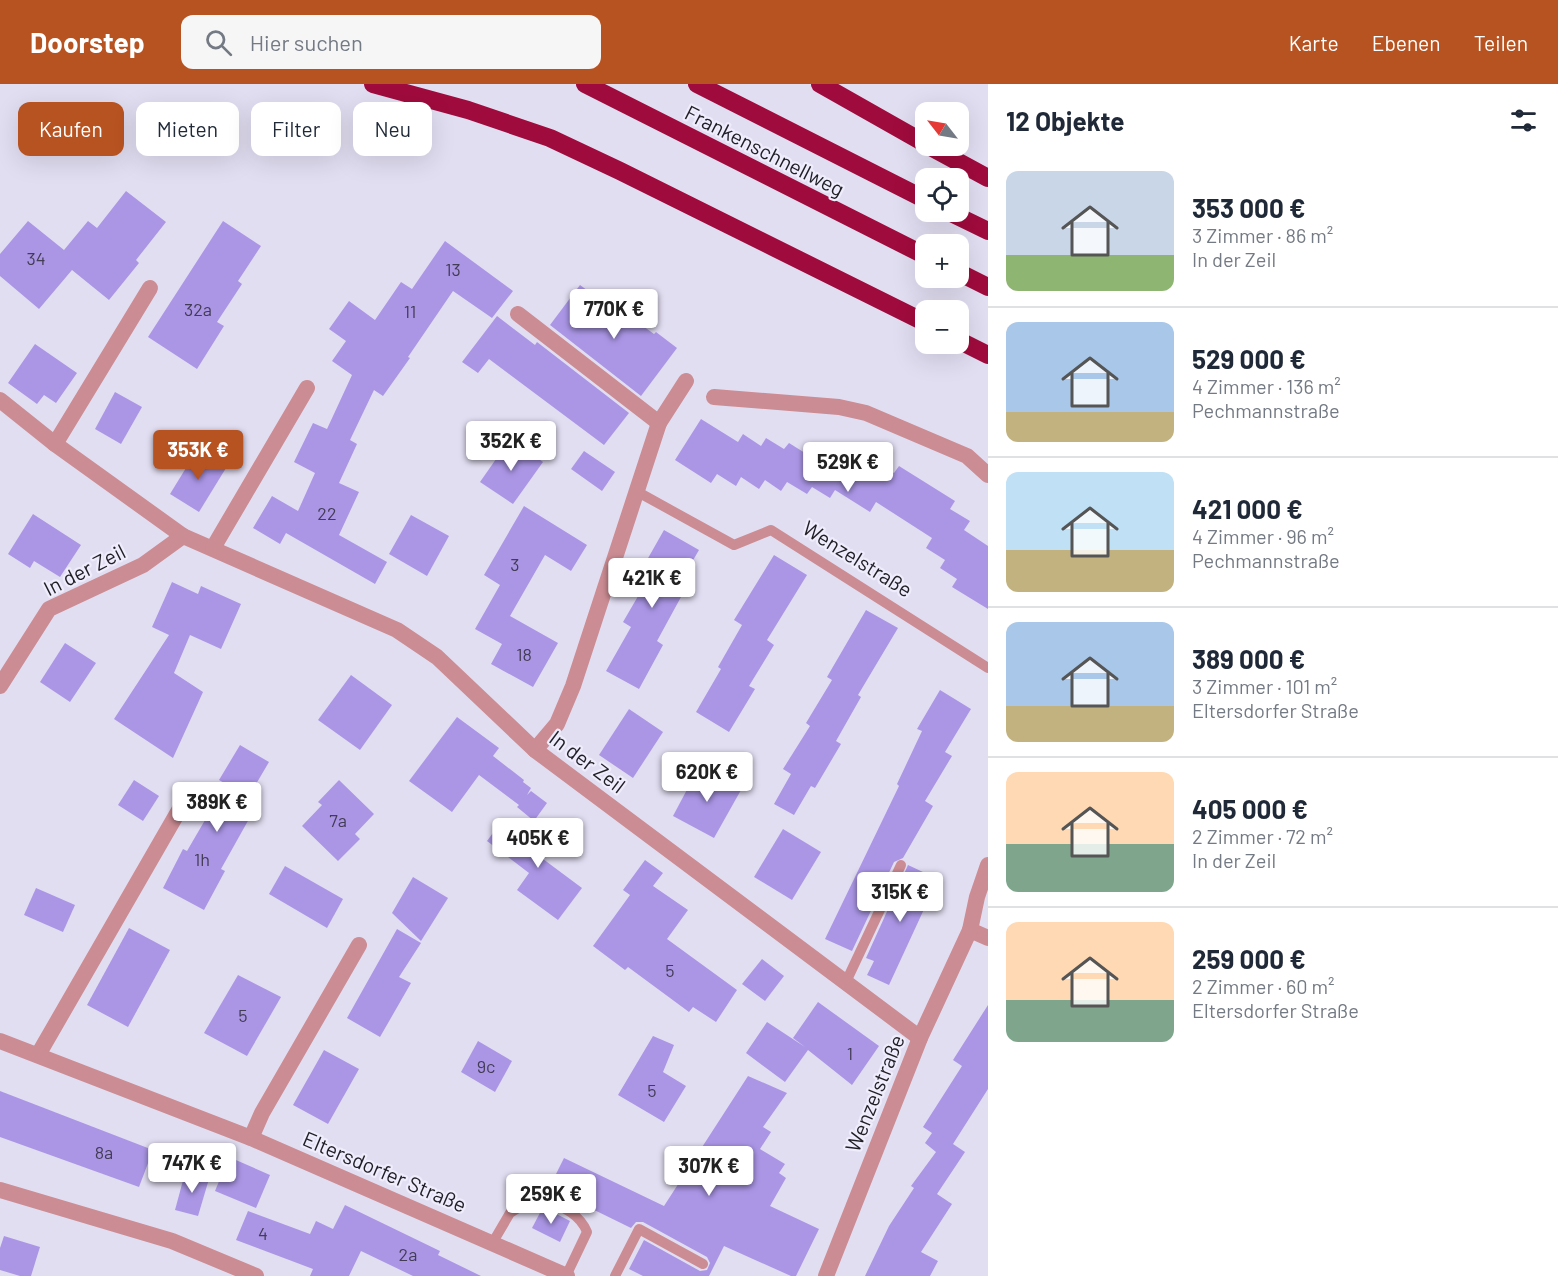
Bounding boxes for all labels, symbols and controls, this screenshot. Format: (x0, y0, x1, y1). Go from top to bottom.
search box (181, 15, 601, 69)
text: Doorstep (30, 25, 145, 59)
icon: search (202, 26, 235, 59)
text: Hier suchen (250, 29, 363, 55)
text: Karte (1289, 30, 1339, 55)
text: Ebenen (1372, 30, 1441, 55)
text: Teilen (1474, 30, 1528, 55)
street label: Frankenschnellweg (681, 99, 849, 201)
chip: Kaufen (18, 102, 124, 156)
chip: Mieten (136, 102, 239, 156)
chip: Filter (251, 102, 341, 156)
chip: Neu (353, 102, 432, 156)
north arrow (915, 102, 969, 156)
map controls (915, 102, 969, 354)
icon: filters (1507, 104, 1540, 137)
text: 12 Objekte (1006, 105, 1124, 136)
button: locate (915, 168, 969, 222)
text: 353 000 € (1192, 192, 1305, 223)
icon: home (1054, 195, 1126, 267)
text: 3 Zimmer · 86 m² (1192, 223, 1333, 247)
button: + (915, 234, 969, 288)
house number: 34 (26, 247, 46, 269)
text: In der Zeil (1192, 247, 1276, 271)
house number: 13 (445, 258, 461, 280)
pin: 770K € (565, 289, 663, 340)
text: 770K € (584, 296, 644, 320)
house number: 32a (184, 298, 212, 320)
house number: 11 (404, 300, 416, 322)
button: − (915, 300, 969, 354)
text: 529 000 € (1192, 343, 1306, 374)
icon: home (1054, 346, 1126, 418)
text: 4 Zimmer · 136 m² (1192, 374, 1341, 398)
text: Pechmannstraße (1192, 398, 1340, 422)
pin: 352K € (462, 421, 560, 472)
text: 352K € (480, 428, 542, 452)
pin: 353K € (149, 430, 247, 481)
text: 353K € (167, 437, 229, 461)
pin: 529K € (799, 442, 897, 493)
text: 529K € (817, 449, 879, 473)
text: 421 000 € (1192, 493, 1303, 524)
icon: home (1054, 496, 1126, 568)
house number: 22 (317, 502, 337, 524)
street label: Wenzelstraße (799, 514, 917, 602)
text: 4 Zimmer · 96 m² (1192, 524, 1334, 548)
street label: In der Zeil (39, 538, 129, 600)
text: Pechmannstraße (1192, 548, 1340, 572)
house number: 3 (510, 553, 520, 575)
pin: 421K € (603, 558, 701, 609)
text: 421K € (622, 565, 682, 589)
house number: 18 (516, 643, 532, 665)
text: 389 000 € (1192, 643, 1305, 674)
icon: home (1054, 646, 1126, 718)
text: 3 Zimmer · 101 m² (1192, 674, 1337, 698)
text: Eltersdorfer Straße (1192, 698, 1359, 722)
street label: In der Zeil (545, 724, 631, 798)
pin: 620K € (658, 752, 756, 803)
text: 620K € (676, 759, 738, 783)
pin: 389K € (168, 782, 266, 833)
text: 389K € (186, 789, 248, 813)
text: 405 000 € (1192, 793, 1308, 824)
icon: home (1054, 796, 1126, 868)
house number: 7a (329, 809, 347, 831)
pin: 405K € (489, 818, 587, 869)
text: 2 Zimmer · 72 m² (1192, 824, 1333, 848)
text: 405K € (506, 825, 570, 849)
house number: 1h (194, 848, 210, 870)
text: In der Zeil (1192, 848, 1276, 872)
pin: 315K € (851, 872, 949, 923)
text: 315K € (871, 879, 929, 903)
text: 259 000 € (1192, 943, 1306, 974)
icon: home (1054, 946, 1126, 1018)
house number: 5 (665, 959, 675, 981)
text: 2 Zimmer · 60 m² (1192, 974, 1335, 998)
text: Eltersdorfer Straße (1192, 998, 1359, 1022)
house number: 5 (238, 1004, 248, 1026)
street label: Wenzelstraße (839, 1031, 909, 1155)
house number: 1 (847, 1042, 853, 1064)
house number: 9c (477, 1055, 495, 1077)
house number: 5 (647, 1079, 657, 1101)
street label: Eltersdorfer Straße (299, 1125, 471, 1217)
house number: 8a (95, 1141, 113, 1163)
pin: 747K € (143, 1143, 241, 1194)
pin: 307K € (660, 1146, 758, 1197)
text: 747K € (162, 1150, 222, 1174)
text: 307K € (678, 1153, 740, 1177)
pin: 259K € (502, 1174, 600, 1225)
text: 259K € (520, 1181, 582, 1205)
house number: 4 (258, 1222, 268, 1244)
house number: 2a (399, 1243, 417, 1265)

